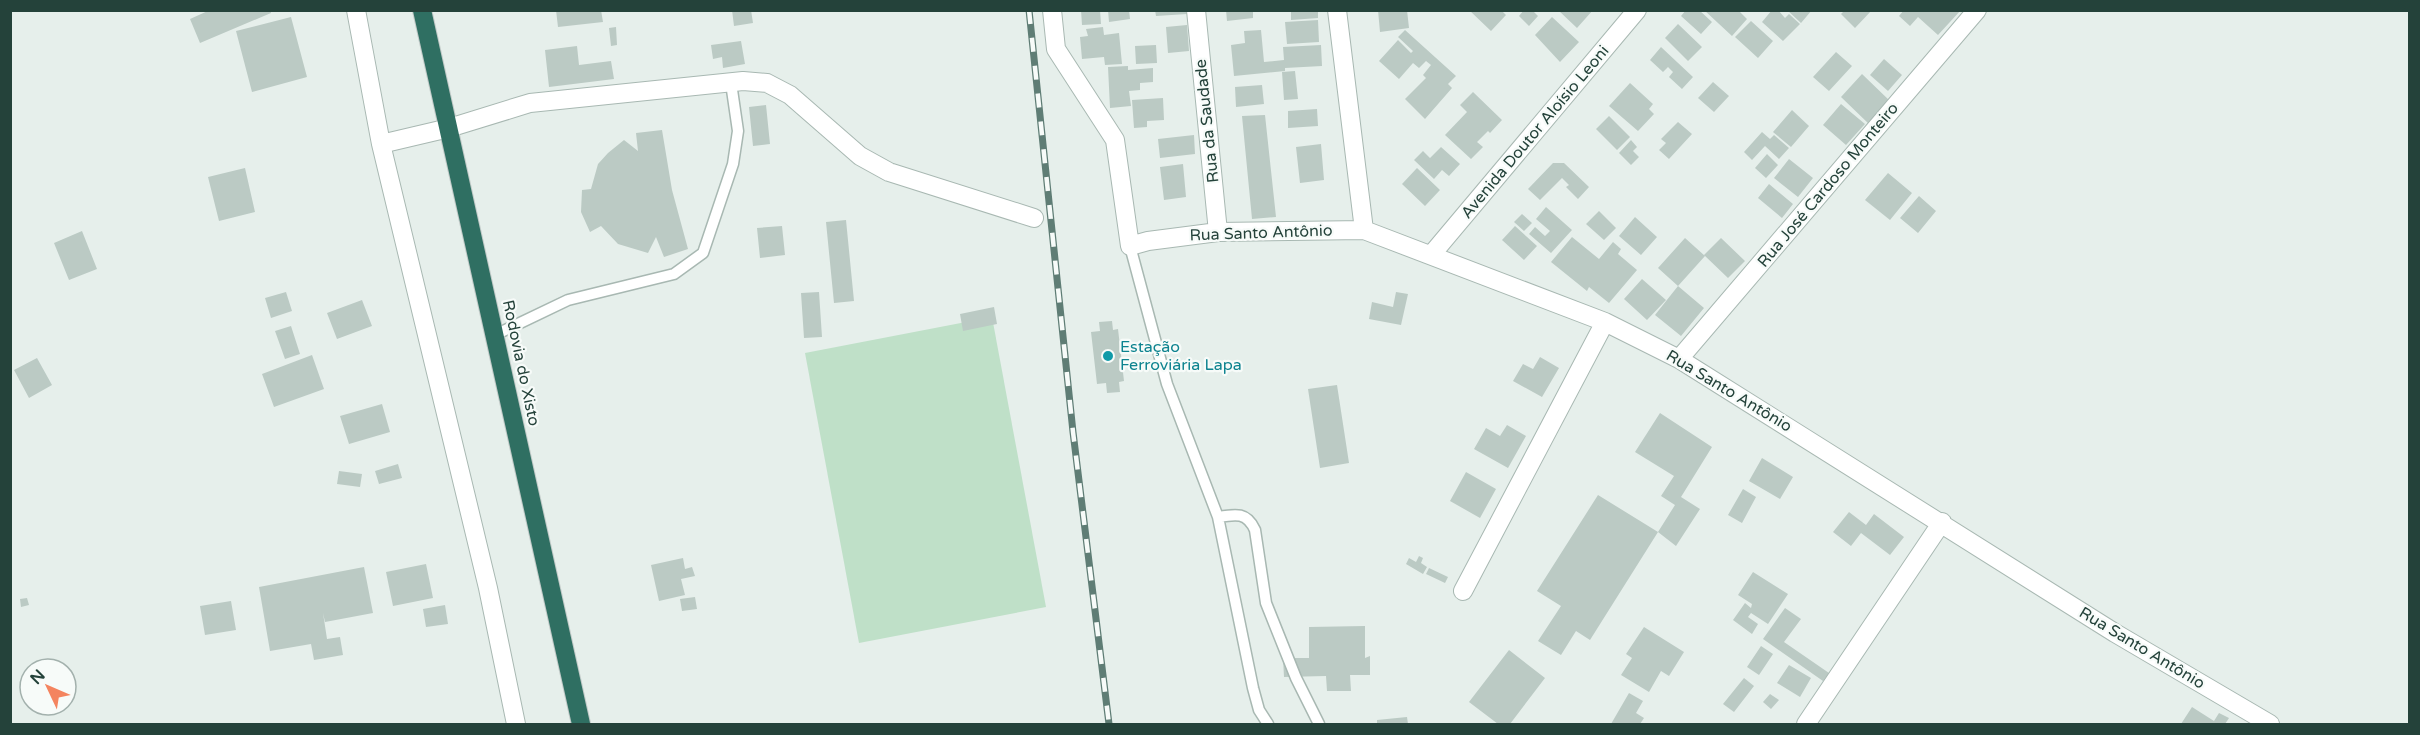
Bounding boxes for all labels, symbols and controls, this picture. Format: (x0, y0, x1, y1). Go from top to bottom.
street label: Avenida Doutor Aloísio Leoni (1457, 41, 1613, 223)
street label: Rua da Saudade (1191, 58, 1223, 184)
street label: Rua José Cardoso Monteiro (1753, 99, 1903, 271)
street label: Rua Santo Antônio (1189, 221, 1333, 245)
street label: Rodovia do Xisto (498, 298, 544, 428)
place label: Estação Ferroviária Lapa (1120, 337, 1242, 375)
street label: Rua Santo Antônio (1662, 346, 1796, 436)
marker: Estação Ferroviária Lapa (1101, 349, 1115, 363)
street label: Rua Santo Antônio (2075, 603, 2209, 693)
north arrow (18, 657, 78, 717)
text: N (26, 666, 50, 689)

